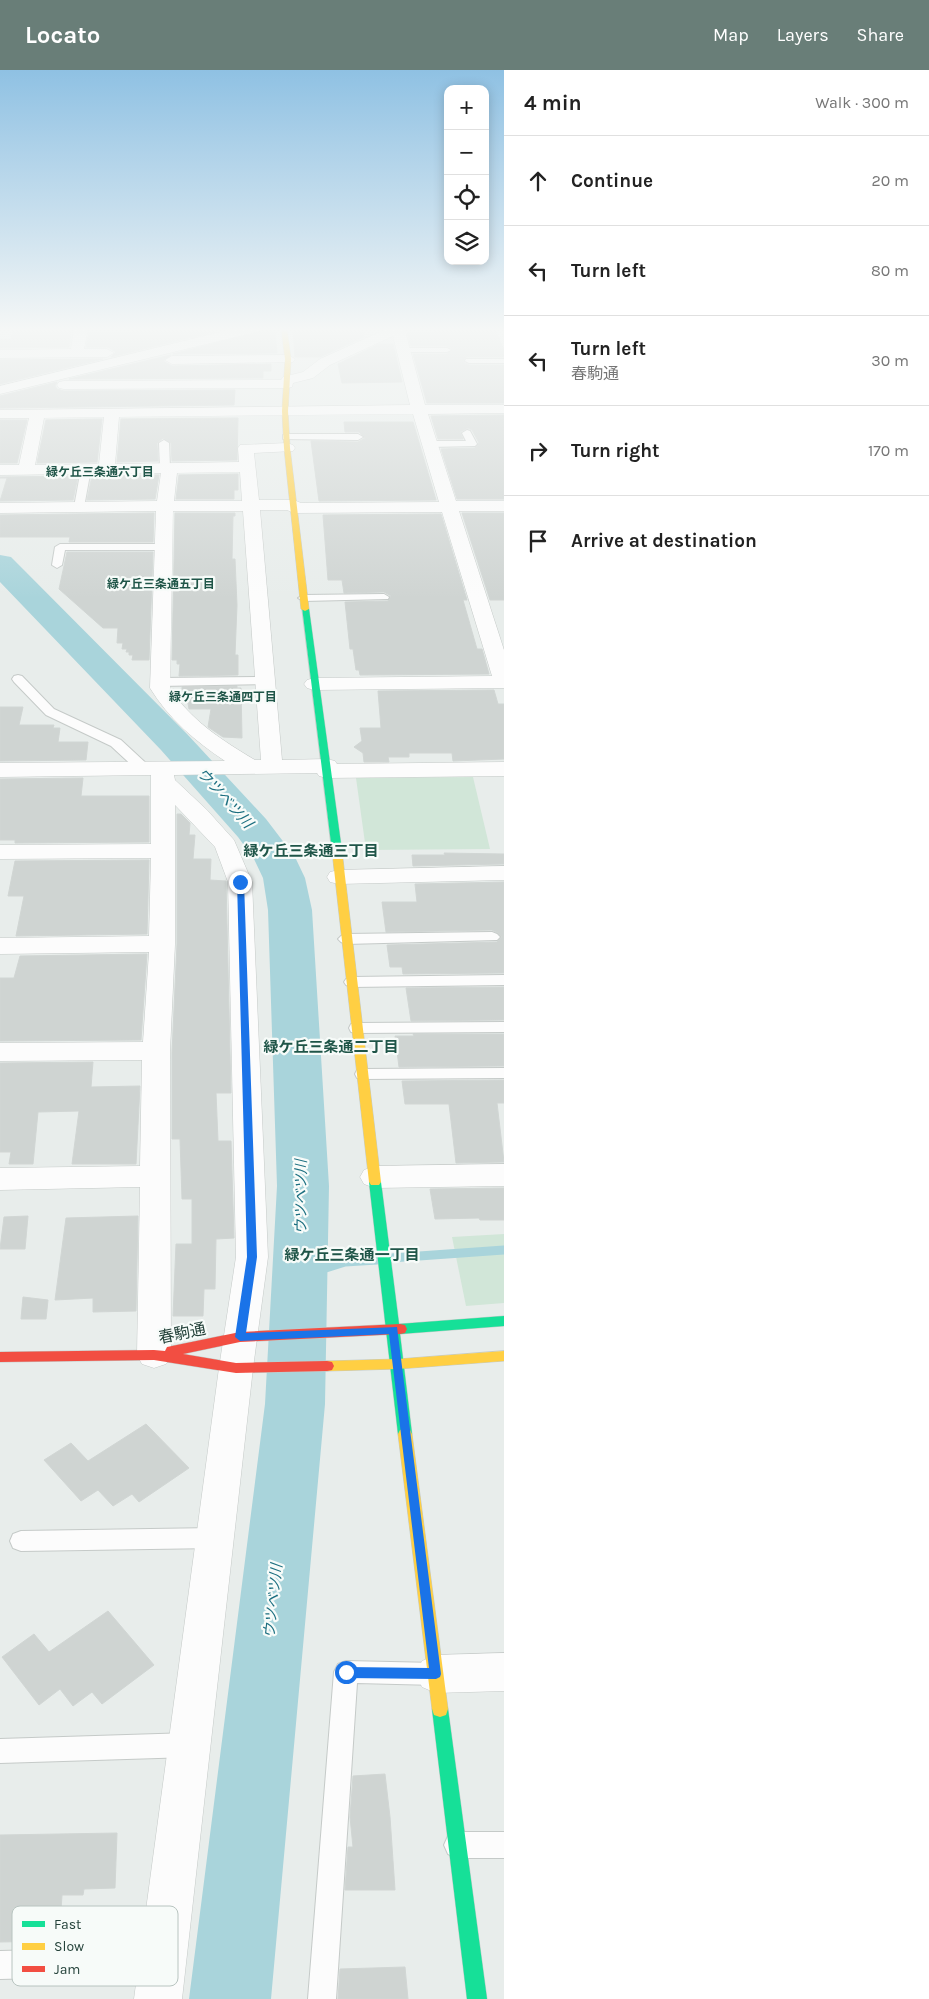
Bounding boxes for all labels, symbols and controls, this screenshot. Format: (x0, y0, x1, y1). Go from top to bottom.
text: Locato (25, 21, 100, 49)
text: Map (713, 24, 749, 46)
text: Layers (777, 24, 829, 46)
text: Share (857, 24, 904, 46)
map controls (444, 85, 489, 265)
button: + (444, 85, 489, 130)
text: 4 min (524, 91, 582, 115)
text: Walk · 300 m (815, 93, 909, 112)
button: − (444, 130, 489, 175)
icon: ahead (524, 167, 552, 195)
text: Continue (571, 170, 653, 192)
text: 20 m (871, 171, 909, 190)
button: locate (444, 175, 489, 220)
button: layers (444, 220, 489, 265)
icon: left (524, 257, 552, 285)
text: Turn left (571, 260, 646, 282)
text: 80 m (871, 261, 909, 280)
text: Turn left (571, 338, 646, 360)
icon: left (524, 347, 552, 375)
text: 30 m (871, 351, 909, 370)
text: 春駒通 (571, 364, 619, 383)
icon: right (524, 437, 552, 465)
text: Turn right (571, 440, 660, 462)
text: 170 m (868, 441, 909, 460)
district label: 緑ケ丘三条通六丁目 (46, 465, 154, 479)
icon: arrive (524, 527, 552, 555)
text: Arrive at destination (571, 530, 757, 552)
district label: 緑ケ丘三条通五丁目 (107, 577, 215, 591)
district label: 緑ケ丘三条通四丁目 (169, 690, 277, 704)
water label: ウツベツ川 (193, 764, 258, 833)
district label: 緑ケ丘三条通三丁目 (243, 842, 379, 860)
route end (229, 871, 252, 894)
district label: 緑ケ丘三条通二丁目 (263, 1038, 399, 1056)
water label: ウツベツ川 (292, 1158, 310, 1235)
district label: 緑ケ丘三条通一丁目 (284, 1246, 420, 1264)
street label: 春駒通 (157, 1319, 207, 1347)
water label: ウツベツ川 (260, 1561, 286, 1639)
route start (335, 1661, 358, 1684)
legend (12, 1906, 178, 1986)
text: Fast (54, 1916, 81, 1933)
text: Slow (54, 1938, 84, 1955)
text: Jam (54, 1961, 80, 1978)

